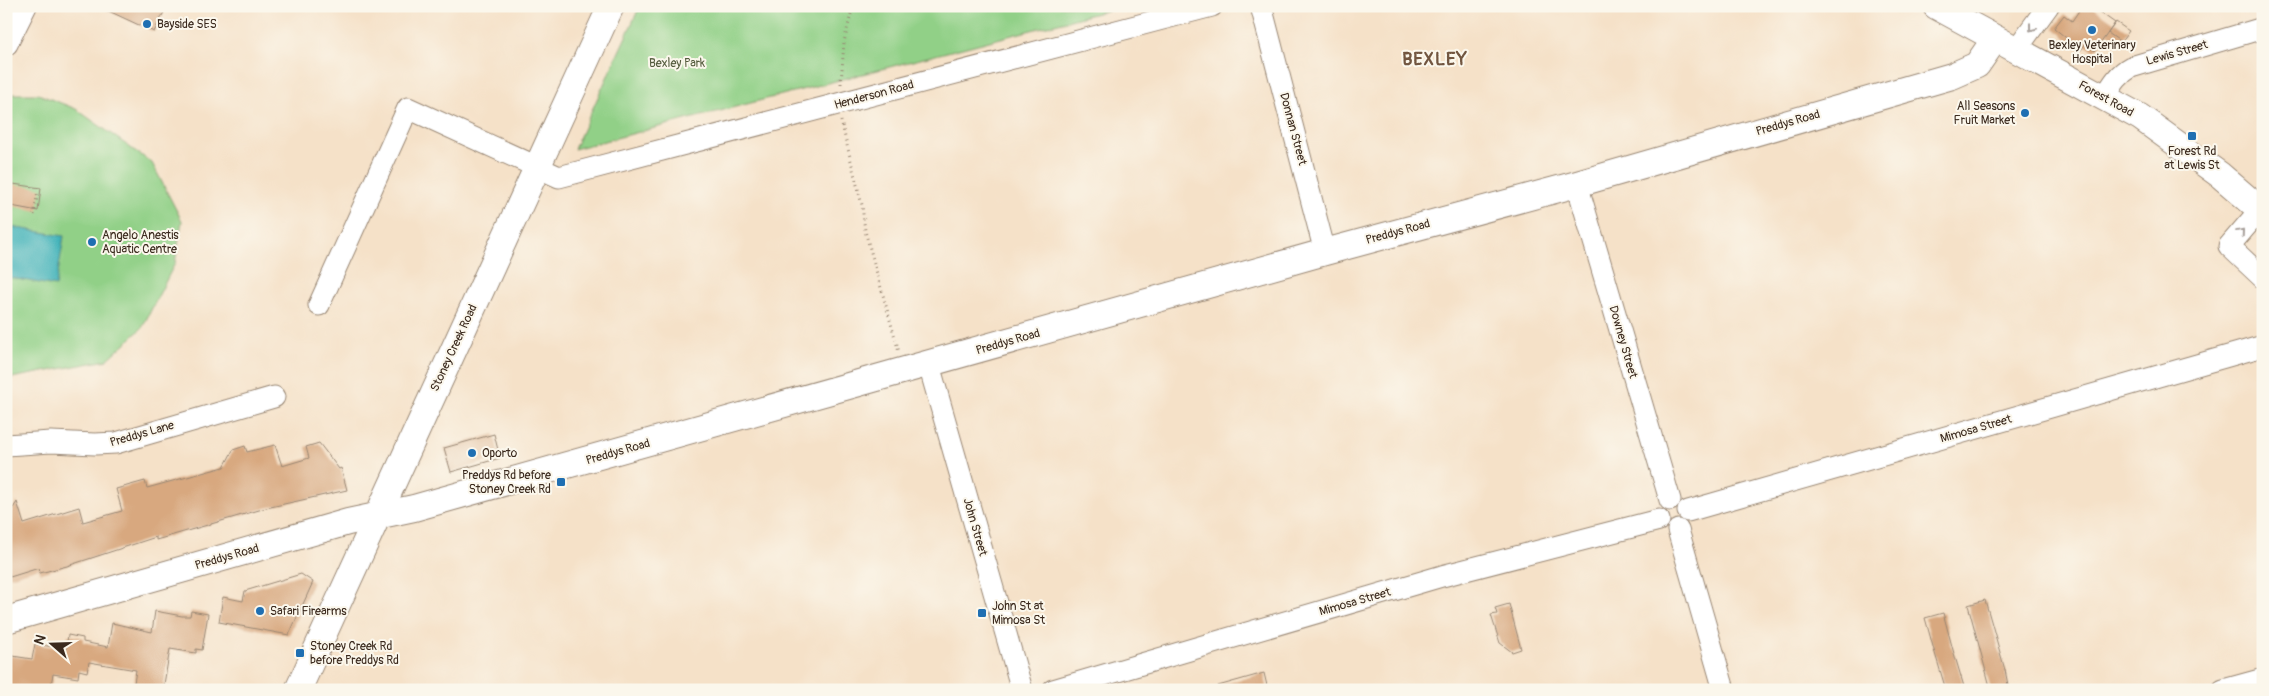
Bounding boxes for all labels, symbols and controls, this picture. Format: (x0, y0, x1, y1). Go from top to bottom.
place label: Bayside SES (157, 17, 217, 32)
marker: Bayside SES (141, 18, 153, 30)
one-way arrow (2029, 22, 2037, 31)
marker: Bexley Veterinary Hospital (2086, 24, 2098, 36)
street label: Lewis Street (2144, 37, 2210, 69)
place label: Bexley Veterinary Hospital (2048, 38, 2136, 67)
district label: BEXLEY (1402, 48, 1468, 71)
park label: Bexley Park (649, 56, 705, 71)
street label: Henderson Road (833, 77, 916, 113)
street label: Forest Road (2076, 78, 2136, 120)
street label: Donnan Street (1276, 91, 1310, 167)
place label: All Seasons Fruit Market (1954, 99, 2016, 128)
street label: Preddys Road (1754, 107, 1822, 139)
marker: All Seasons Fruit Market (2019, 107, 2031, 119)
marker: Forest Rd at Lewis St (2186, 130, 2198, 142)
place label: Forest Rd at Lewis St (2164, 144, 2220, 173)
street label: Preddys Road (1364, 216, 1432, 248)
place label: Angelo Anestis Aquatic Centre (102, 228, 179, 257)
one-way arrow (2235, 229, 2243, 238)
marker: Angelo Anestis Aquatic Centre (86, 236, 98, 248)
street label: Stoney Creek Road (427, 302, 481, 394)
street label: Downey Street (1605, 304, 1641, 380)
street label: Preddys Road (974, 326, 1042, 358)
street label: Mimosa Street (1939, 412, 2014, 446)
street label: Preddys Lane (108, 418, 176, 450)
street label: Preddys Road (584, 436, 652, 468)
place label: Oporto (482, 446, 518, 461)
marker: Oporto (466, 447, 478, 459)
place label: Preddys Rd before Stoney Creek Rd (462, 468, 551, 497)
marker: Preddys Rd before Stoney Creek Rd (555, 476, 567, 488)
street label: John Street (960, 496, 990, 558)
street label: Preddys Road (193, 541, 261, 573)
street label: Mimosa Street (1318, 585, 1393, 619)
place label: John St at Mimosa St (992, 599, 1045, 628)
place label: Safari Firearms (270, 604, 347, 619)
marker: Safari Firearms (254, 605, 266, 617)
marker: John St at Mimosa St (976, 607, 988, 619)
north arrow (28, 618, 78, 668)
text: N (31, 632, 50, 647)
place label: Stoney Creek Rd before Preddys Rd (310, 639, 399, 668)
marker: Stoney Creek Rd before Preddys Rd (294, 647, 306, 659)

